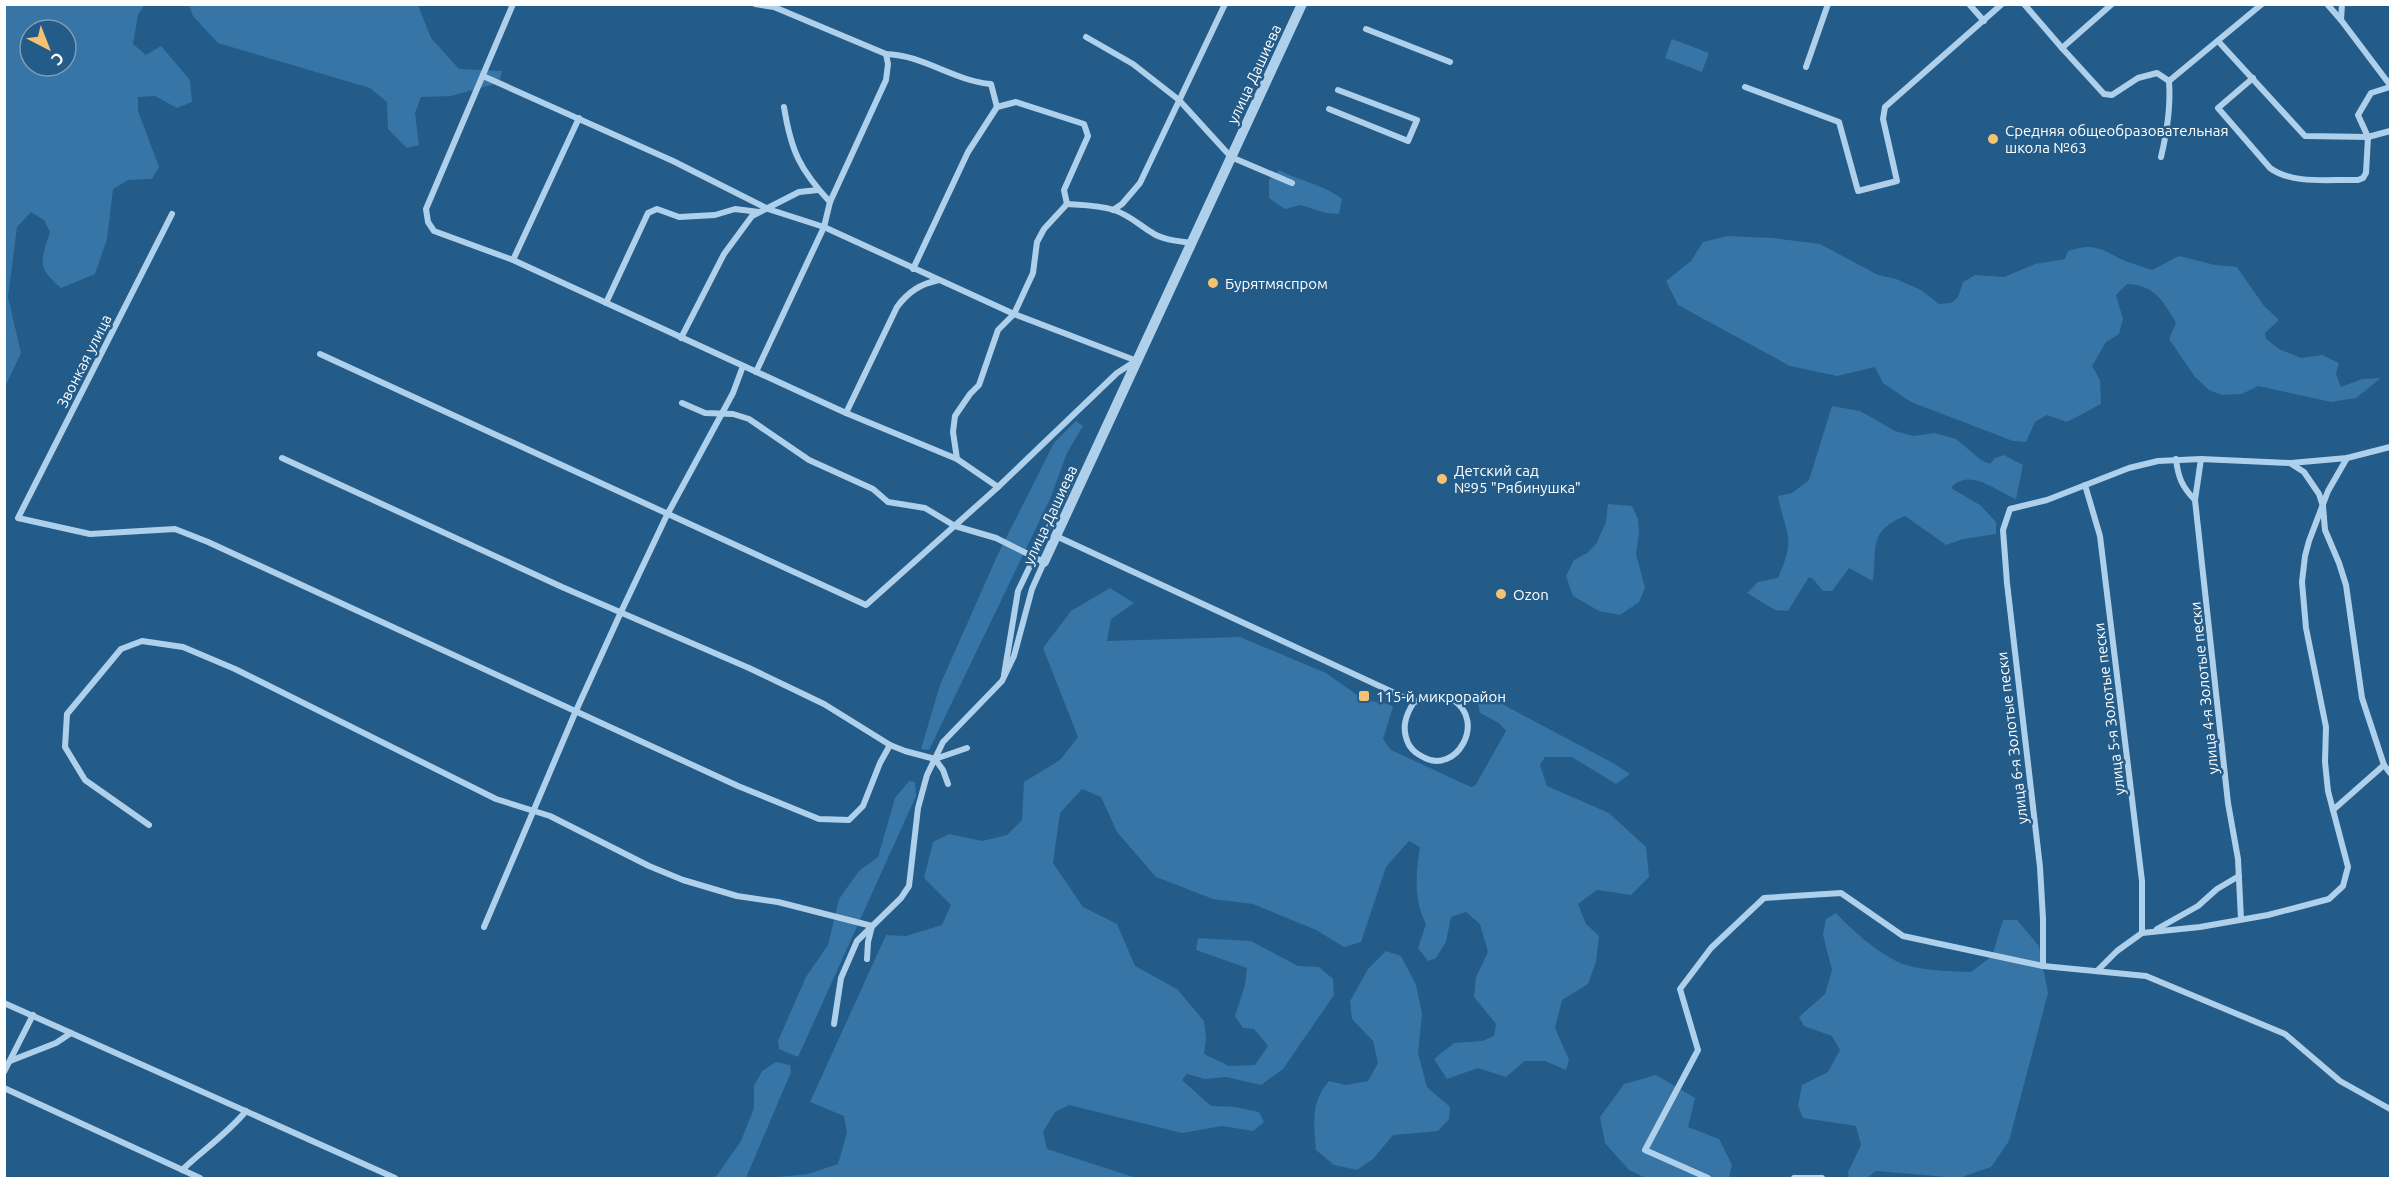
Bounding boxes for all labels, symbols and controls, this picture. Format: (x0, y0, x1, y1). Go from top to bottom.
north arrow (18, 18, 78, 78)
street label: улица Дашиева (1223, 21, 1285, 127)
text: С (48, 49, 68, 69)
place label: Средняя общеобразовательная школа №63 (2005, 122, 2229, 156)
marker: Средняя общеобразовательная школа №63 (1986, 132, 2000, 146)
place label: Бурятмяспром (1225, 275, 1328, 292)
marker: Бурятмяспром (1206, 276, 1220, 290)
street label: Звонкая улица (53, 312, 115, 410)
street label: улица Дашиева (1019, 462, 1081, 568)
place label: Детский сад №95 "Рябинушка" (1454, 462, 1581, 496)
marker: Детский сад №95 "Рябинушка" (1435, 472, 1449, 486)
place label: Ozon (1513, 586, 1549, 603)
marker: Ozon (1494, 587, 1508, 601)
street label: улица 4-я Золотые пески (2186, 601, 2222, 775)
street label: улица 5-я Золотые пески (2090, 622, 2128, 796)
street label: улица 6-я Золотые пески (1993, 651, 2031, 825)
place label: 115-й микрорайон (1376, 688, 1506, 705)
marker: 115-й микрорайон (1357, 689, 1371, 703)

